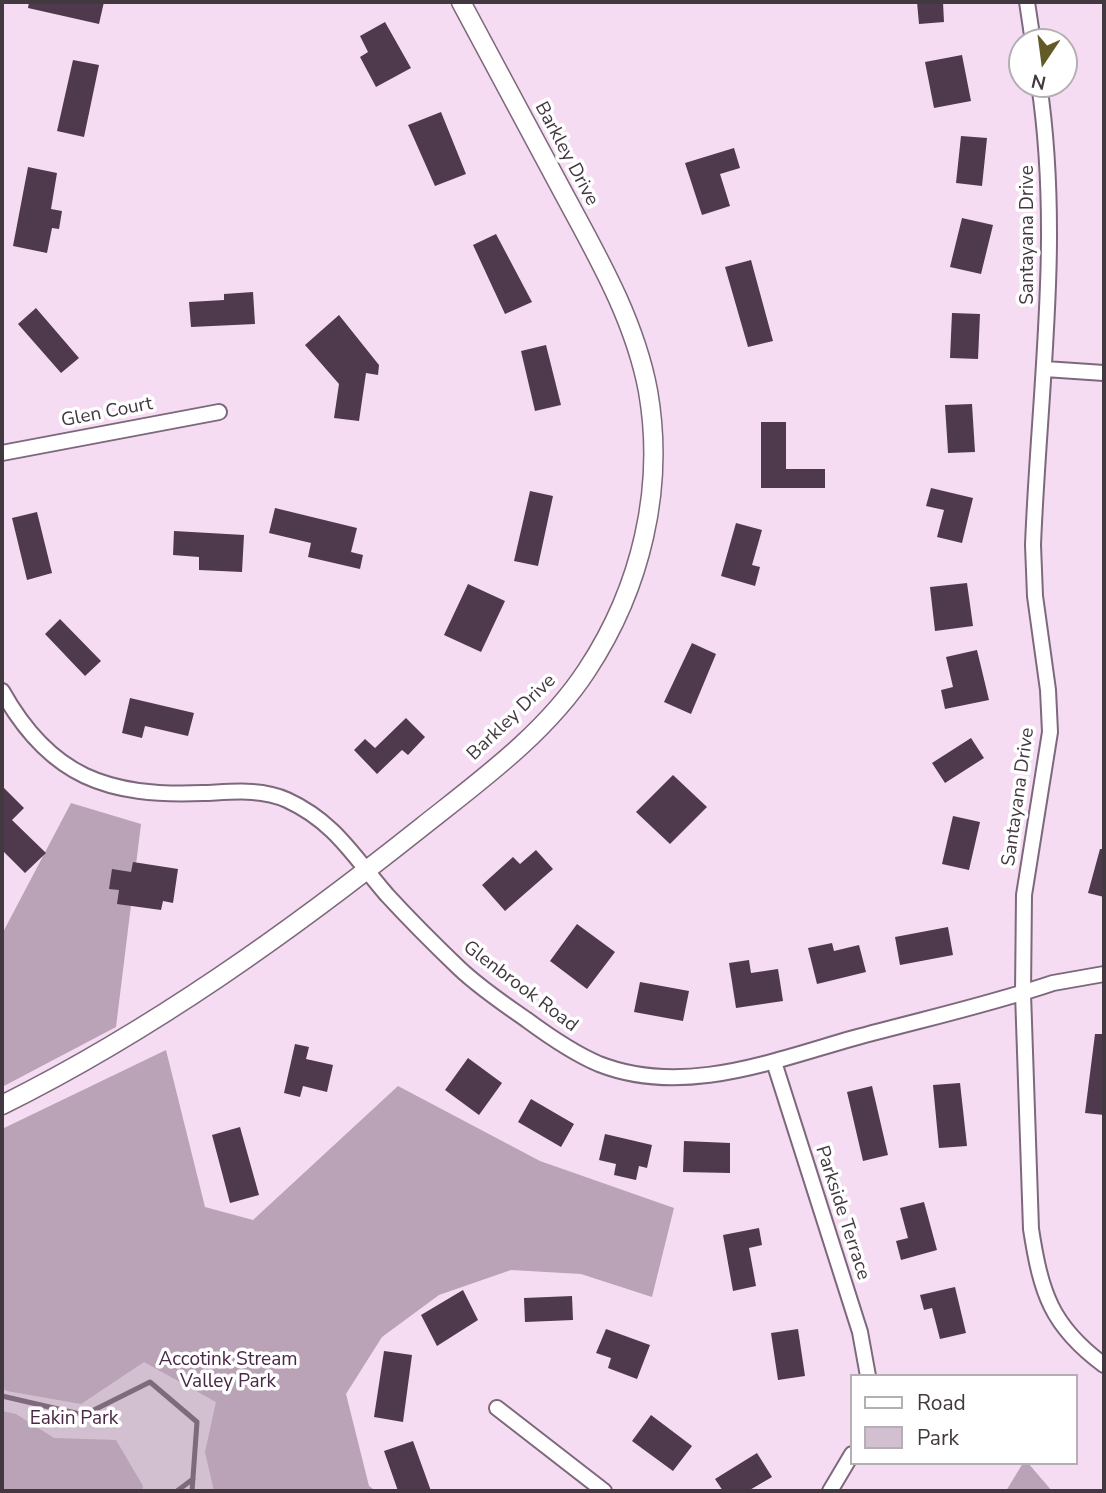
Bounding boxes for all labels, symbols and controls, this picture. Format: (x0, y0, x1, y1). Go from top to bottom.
north arrow (1008, 28, 1078, 98)
text: N (1029, 67, 1049, 96)
street label: Barkley Drive (529, 98, 603, 210)
street label: Santayana Drive (1017, 165, 1039, 305)
street label: Glen Court (59, 393, 155, 433)
street label: Barkley Drive (463, 670, 561, 766)
street label: Santayana Drive (998, 726, 1040, 868)
street label: Glenbrook Road (458, 936, 582, 1038)
street label: Parkside Terrace (810, 1143, 874, 1283)
park label: Accotink Stream Valley Park (158, 1349, 298, 1393)
legend (850, 1374, 1078, 1465)
text: Road (917, 1389, 966, 1417)
park label: Eakin Park (30, 1408, 118, 1430)
text: Park (917, 1424, 959, 1452)

